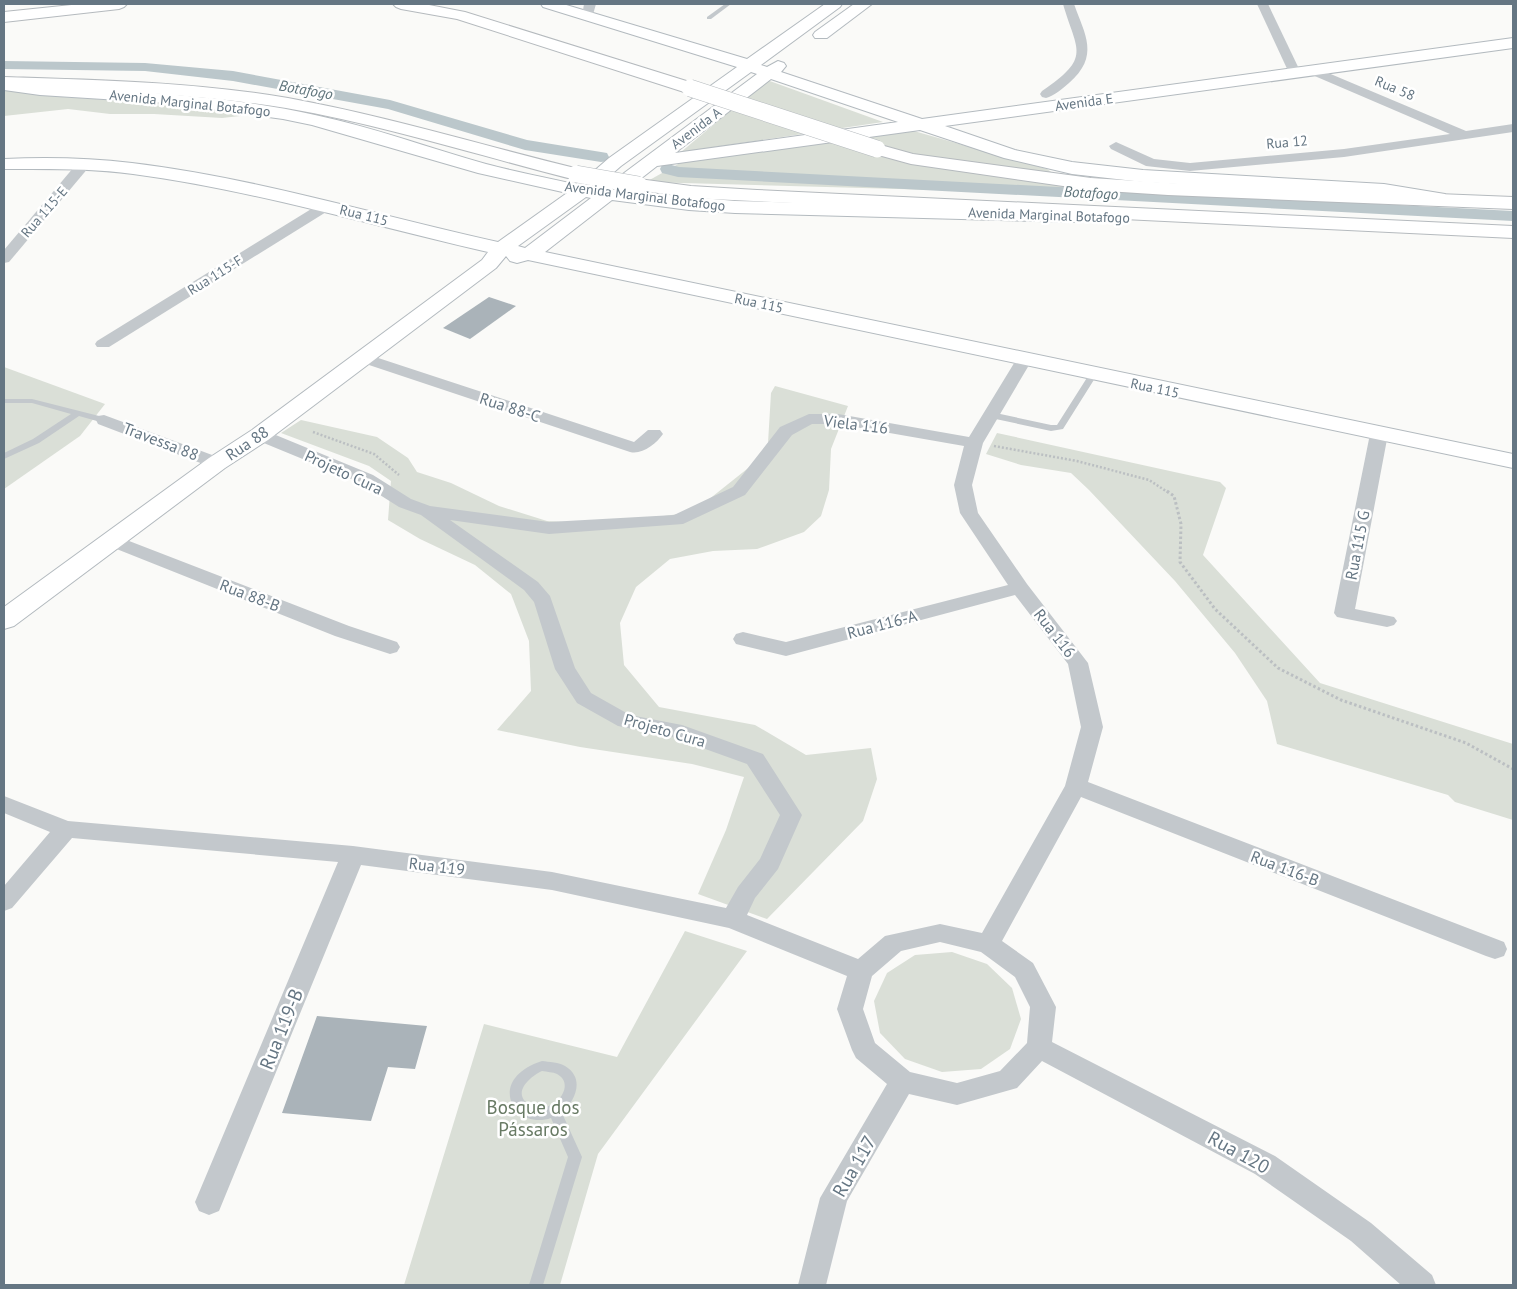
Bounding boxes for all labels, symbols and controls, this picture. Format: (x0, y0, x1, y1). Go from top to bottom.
street label: Rua 58 (1372, 72, 1418, 104)
water label: Botafogo (278, 75, 335, 104)
street label: Avenida Marginal Botafogo (109, 86, 271, 120)
street label: Avenida E (1054, 89, 1114, 115)
street label: Avenida A (667, 103, 726, 153)
street label: Rua 12 (1265, 131, 1309, 153)
street label: Avenida Marginal Botafogo (564, 177, 726, 215)
water label: Botafogo (1063, 182, 1119, 203)
street label: Rua 115-E (17, 183, 71, 241)
street label: Rua 115 (338, 200, 390, 230)
street label: Avenida Marginal Botafogo (968, 203, 1130, 227)
street label: Rua 115-F (184, 251, 246, 299)
street label: Rua 115 (733, 289, 785, 317)
street label: Rua 115 (1129, 374, 1181, 402)
street label: Rua 88-C (477, 388, 543, 426)
street label: Viela 116 (822, 410, 889, 438)
street label: Travessa 88 (120, 417, 202, 465)
street label: Rua 88 (222, 421, 272, 465)
street label: Projeto Cura (302, 445, 386, 499)
street label: Rua 115 G (1340, 509, 1374, 581)
street label: Rua 88-B (217, 574, 283, 616)
street label: Rua 116-A (845, 605, 920, 643)
street label: Rua 116 (1030, 605, 1080, 661)
street label: Projeto Cura (622, 709, 708, 751)
street label: Rua 116-B (1248, 846, 1322, 890)
street label: Rua 119 (408, 853, 466, 879)
street label: Rua 119-B (254, 985, 308, 1073)
park label: Bosque dos Pássaros (487, 1095, 579, 1141)
street label: Rua 120 (1204, 1125, 1274, 1179)
street label: Rua 117 (827, 1131, 881, 1201)

